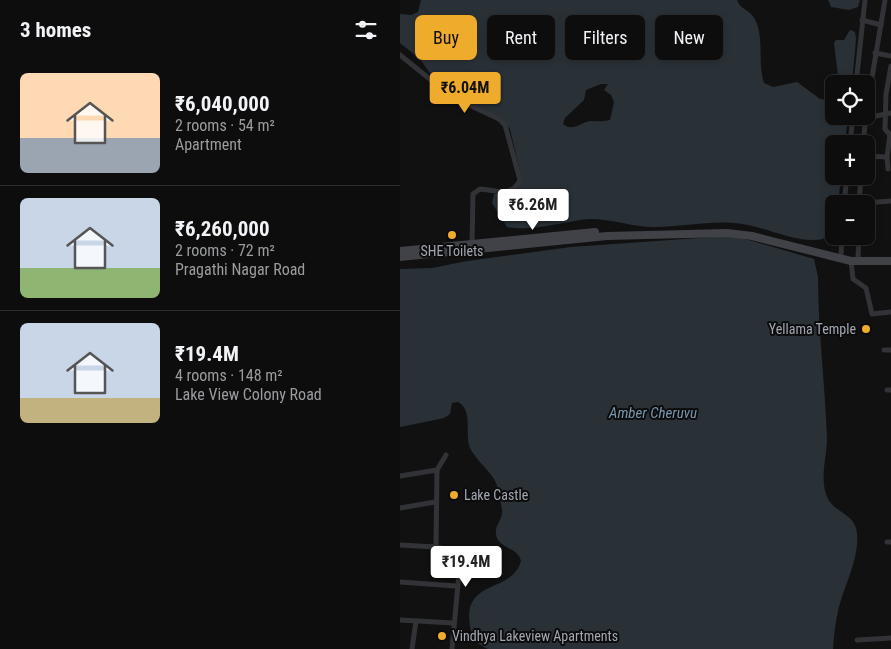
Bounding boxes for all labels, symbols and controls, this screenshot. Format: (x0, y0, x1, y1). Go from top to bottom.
chip: Buy (415, 15, 477, 60)
chip: Rent (487, 15, 555, 60)
chip: Filters (565, 15, 645, 60)
chip: New (655, 15, 723, 60)
icon: filters (352, 16, 380, 44)
text: 3 homes (20, 18, 91, 42)
pin: ₹6.04M (424, 72, 506, 114)
map controls (825, 75, 875, 245)
button: locate (825, 75, 875, 125)
text: ₹6.04M (441, 78, 489, 97)
text: ₹6,040,000 (175, 92, 270, 116)
icon: home (60, 93, 120, 153)
text: 2 rooms · 54 m² (175, 116, 275, 135)
text: Apartment (175, 135, 242, 154)
button: + (825, 135, 875, 185)
pin: ₹6.26M (492, 188, 574, 231)
text: ₹6.26M (509, 195, 557, 214)
button: − (825, 195, 875, 245)
text: ₹6,260,000 (175, 217, 270, 241)
icon: home (60, 218, 120, 278)
marker: SHE Toilets (446, 229, 458, 241)
text: 2 rooms · 72 m² (175, 241, 275, 260)
place label: SHE Toilets (421, 243, 484, 259)
text: Pragathi Nagar Road (175, 260, 305, 279)
place label: Yellama Temple (769, 321, 856, 337)
marker: Yellama Temple (860, 323, 872, 335)
text: ₹19.4M (175, 342, 239, 366)
icon: home (60, 343, 120, 403)
text: 4 rooms · 148 m² (175, 366, 283, 385)
text: Lake View Colony Road (175, 385, 322, 404)
water label: Amber Cheruvu (608, 404, 697, 422)
place label: Lake Castle (464, 487, 529, 503)
marker: Lake Castle (448, 489, 460, 501)
pin: ₹19.4M (425, 546, 507, 588)
text: ₹19.4M (442, 552, 490, 571)
place label: Vindhya Lakeview Apartments (452, 628, 618, 644)
marker: Vindhya Lakeview Apartments (436, 630, 448, 642)

